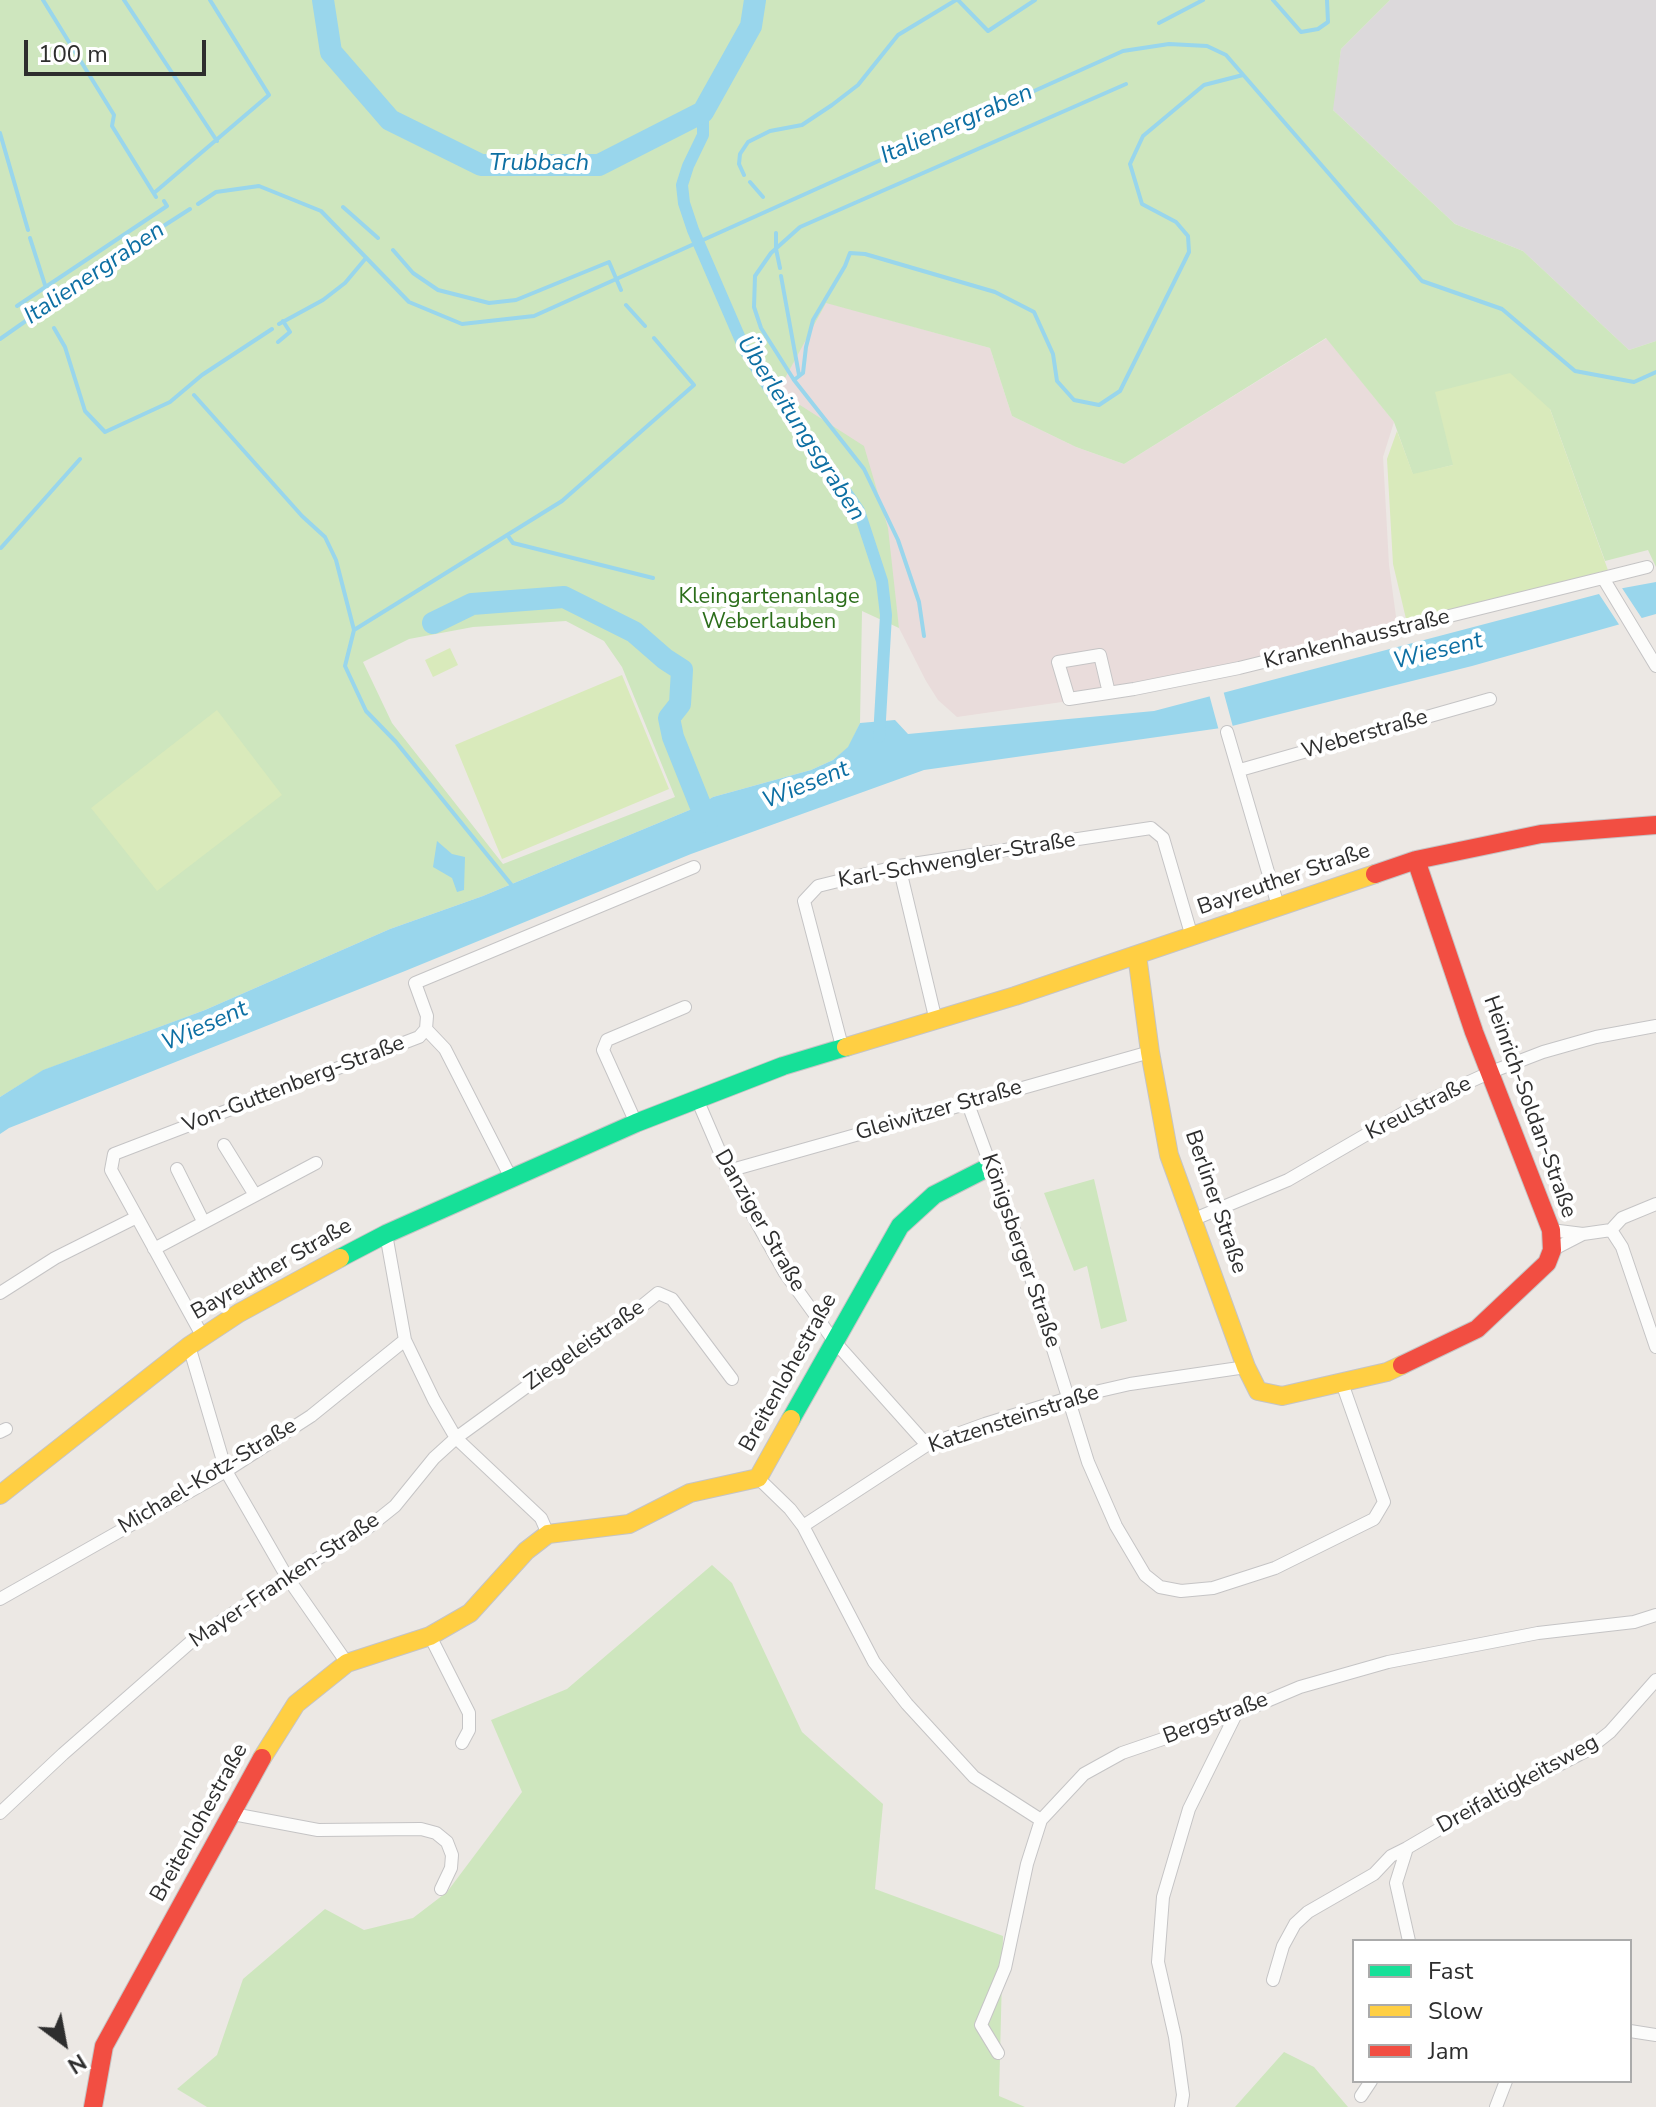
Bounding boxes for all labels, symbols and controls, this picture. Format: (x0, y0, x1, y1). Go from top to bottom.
scale bar (28, 24, 210, 74)
text: 100 m (38, 38, 108, 70)
water label: Italienergraben (877, 79, 1037, 171)
water label: Trubbach (489, 150, 589, 178)
water label: Italienergraben (19, 216, 171, 332)
water label: Überleitungsgraben (729, 331, 871, 527)
park label: Kleingartenanlage Weberlauben (678, 585, 860, 636)
street label: Krankenhausstraße (1261, 604, 1453, 676)
water label: Wiesent (1390, 627, 1486, 677)
street label: Weberstraße (1299, 704, 1431, 766)
water label: Wiesent (758, 756, 854, 816)
street label: Karl-Schwengler-Straße (836, 827, 1078, 895)
street label: Bayreuther Straße (1194, 838, 1374, 922)
street label: Heinrich-Soldan-Straße (1476, 992, 1582, 1222)
water label: Wiesent (158, 995, 252, 1059)
street label: Von-Guttenberg-Straße (179, 1031, 409, 1139)
street label: Kreulstraße (1362, 1071, 1476, 1147)
street label: Gleiwitzer Straße (853, 1075, 1025, 1147)
street label: Berliner Straße (1178, 1127, 1252, 1277)
street label: Danziger Straße (708, 1145, 810, 1297)
street label: Königsberger Straße (974, 1151, 1066, 1351)
street label: Bayreuther Straße (187, 1213, 357, 1327)
street label: Breitenlohestraße (735, 1289, 843, 1457)
street label: Ziegeleistraße (520, 1295, 650, 1397)
street label: Katzensteinstraße (926, 1380, 1102, 1460)
street label: Michael-Kotz-Straße (114, 1413, 302, 1541)
street label: Mayer-Franken-Straße (185, 1508, 385, 1654)
street label: Bergstraße (1160, 1687, 1272, 1751)
street label: Dreifaltigkeitsweg (1433, 1730, 1603, 1840)
street label: Breitenlohestraße (146, 1739, 254, 1907)
legend (1352, 1939, 1632, 2083)
text: Fast (1428, 1955, 1473, 1987)
text: Slow (1428, 1995, 1483, 2027)
north arrow (24, 2003, 104, 2083)
text: Jam (1428, 2035, 1469, 2067)
text: N (62, 2046, 92, 2080)

